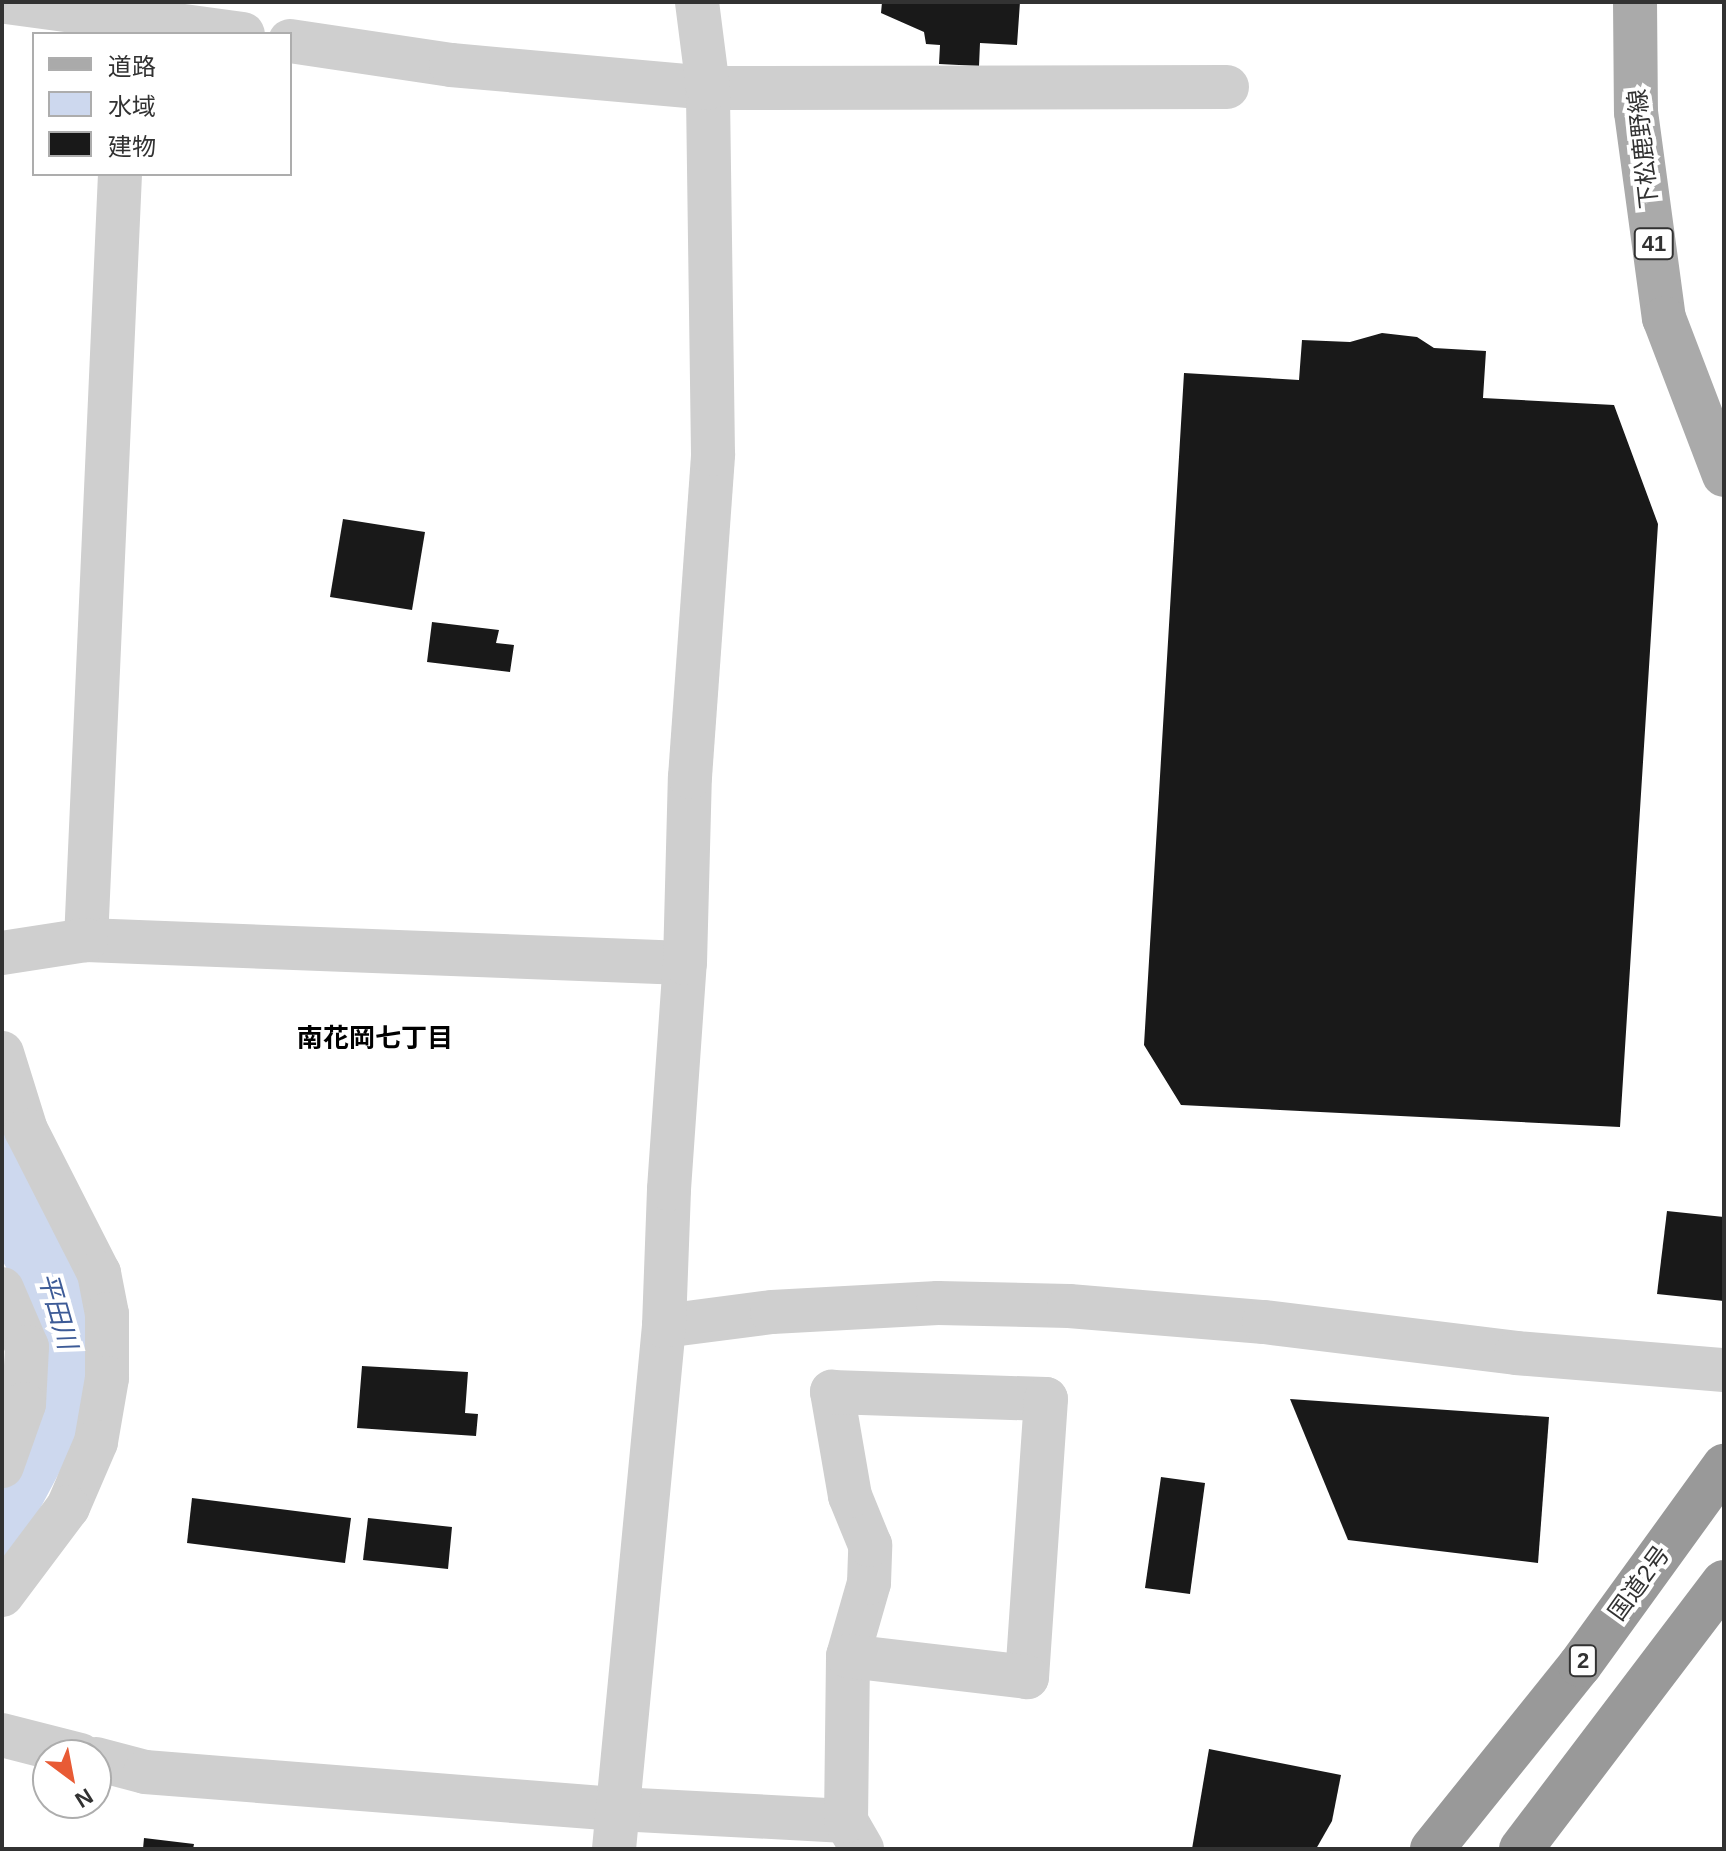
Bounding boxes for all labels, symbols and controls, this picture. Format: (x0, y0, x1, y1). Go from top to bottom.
legend (32, 32, 292, 176)
text: 道路 (108, 53, 156, 80)
street label: 下松鹿野線 (1622, 88, 1664, 210)
text: 水域 (108, 93, 156, 120)
text: 建物 (108, 133, 156, 160)
road number: 41 (1632, 226, 1676, 262)
district label: 南花岡七丁目 (297, 1023, 453, 1055)
water label: 平田川 (31, 1269, 83, 1353)
street label: 国道2号 (1602, 1540, 1676, 1626)
road number: 2 (1567, 1643, 1599, 1679)
north arrow (32, 1739, 112, 1819)
text: N (71, 1783, 97, 1813)

